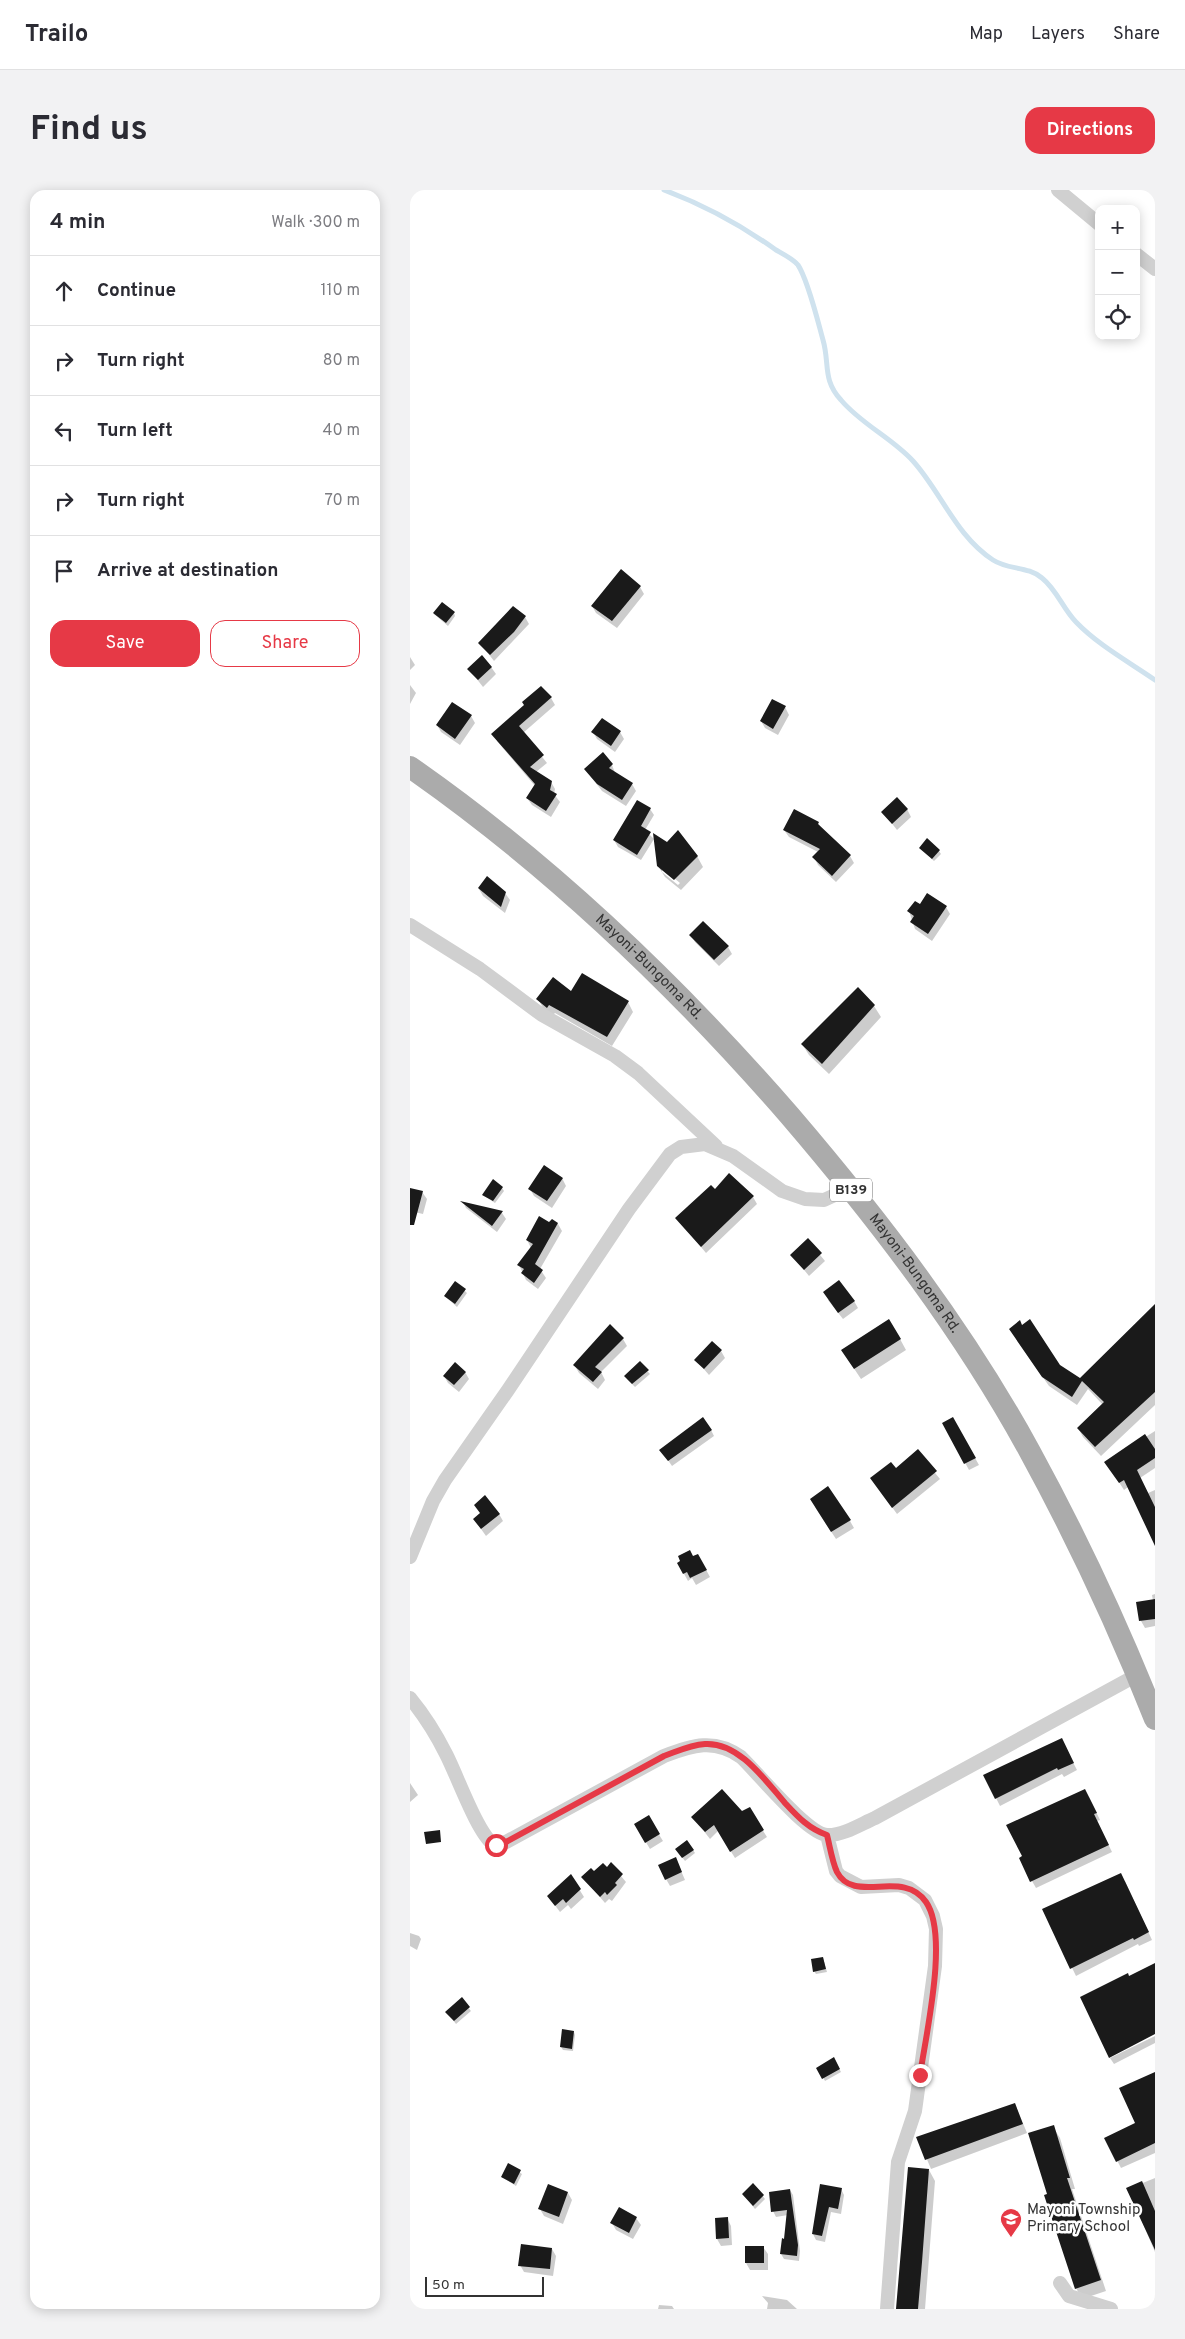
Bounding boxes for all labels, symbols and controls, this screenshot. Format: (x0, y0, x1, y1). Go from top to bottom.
text: Trailo (25, 20, 88, 50)
text: Map (969, 23, 1003, 46)
text: Layers (1031, 23, 1085, 46)
text: Share (1113, 23, 1160, 46)
button: Directions (1025, 107, 1155, 154)
text: Find us (30, 108, 148, 152)
map controls (1095, 205, 1140, 340)
button: + (1095, 205, 1140, 250)
text: 4 min (50, 209, 106, 236)
text: Walk · 300 m (271, 213, 360, 233)
button: − (1095, 250, 1140, 295)
icon: ahead (50, 277, 78, 305)
text: Continue (97, 279, 176, 303)
text: 110 m (320, 281, 360, 301)
button: locate (1095, 295, 1140, 340)
icon: right (50, 347, 78, 375)
text: Turn right (97, 349, 185, 373)
text: 80 m (323, 351, 360, 371)
icon: left (50, 417, 78, 445)
text: Turn left (97, 419, 173, 443)
text: 40 m (322, 421, 360, 441)
icon: right (50, 487, 78, 515)
text: Turn right (97, 489, 185, 513)
text: 70 m (325, 491, 360, 511)
icon: arrive (50, 557, 78, 585)
text: Arrive at destination (97, 559, 278, 583)
button: Save (50, 620, 200, 667)
button: Share (210, 620, 360, 667)
street label: Mayoni-Bungoma Rd. (591, 910, 707, 1024)
road number: B139 (830, 1178, 872, 1202)
street label: Mayoni-Bungoma Rd. (864, 1210, 964, 1337)
route start (485, 1834, 508, 1857)
route end (909, 2064, 932, 2087)
place label: Mayoni Township Primary School (1027, 2201, 1140, 2237)
school or university icon: Mayoni Township Primary School (999, 2207, 1023, 2238)
scale bar (425, 2274, 544, 2297)
text: 50 m (432, 2277, 465, 2294)

